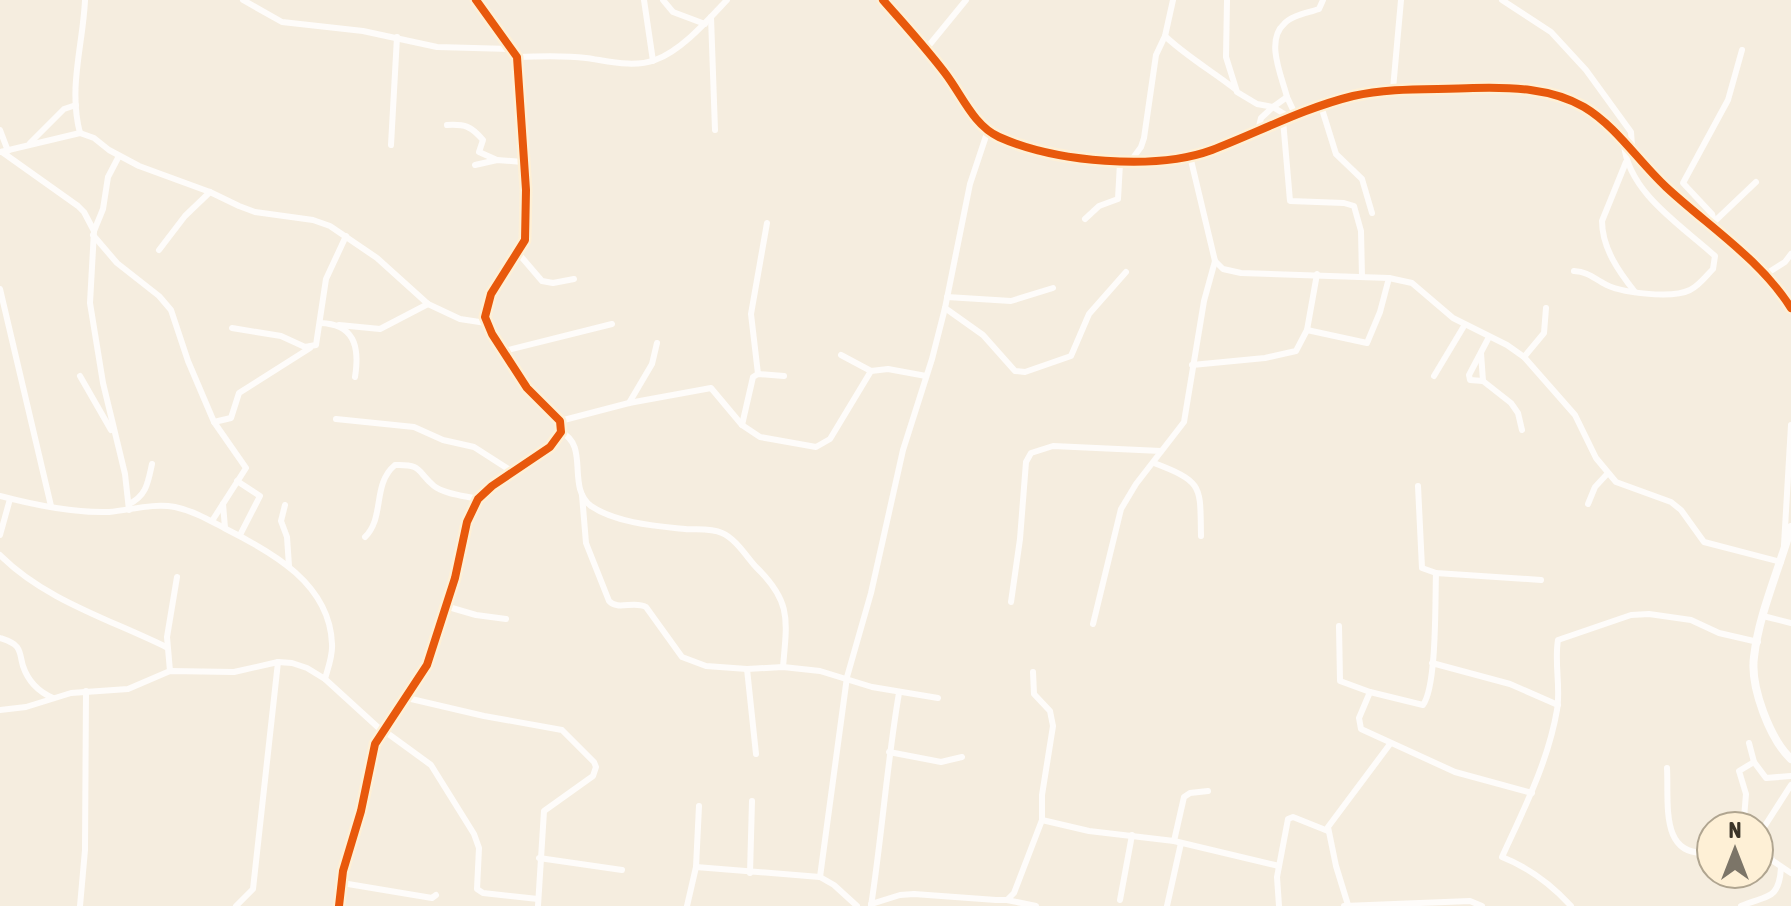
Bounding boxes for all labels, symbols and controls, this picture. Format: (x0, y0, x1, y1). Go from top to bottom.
north arrow (1695, 810, 1775, 890)
text: N (1729, 817, 1741, 843)

